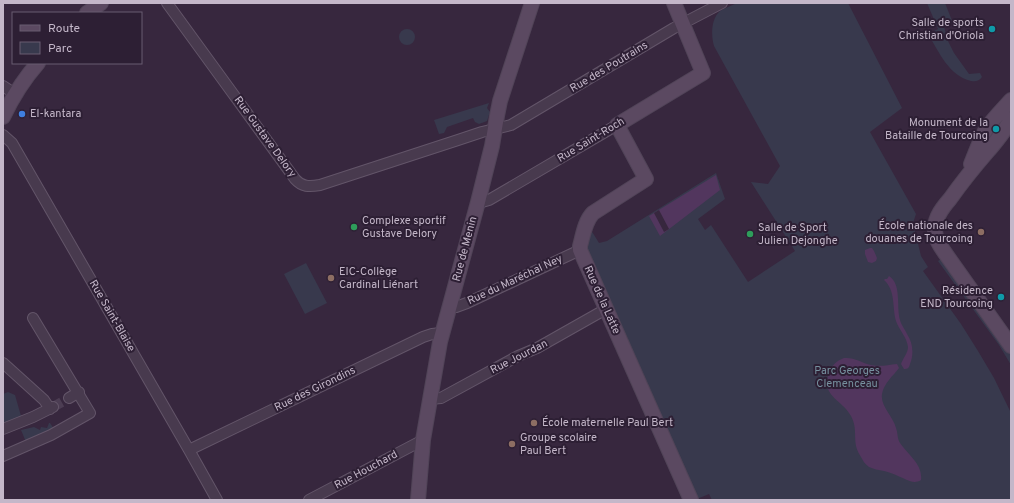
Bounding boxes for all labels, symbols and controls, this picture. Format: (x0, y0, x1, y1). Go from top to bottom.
legend (12, 12, 142, 64)
place label: Salle de sports Christian d'Oriola (899, 16, 984, 43)
text: Route (48, 21, 80, 37)
marker: Salle de sports Christian d'Oriola (987, 24, 997, 34)
street label: Rue des Poutrains (567, 38, 651, 96)
text: Parc (48, 41, 72, 57)
street label: Rue Gustave Delory (231, 94, 299, 180)
place label: El-kantara (30, 107, 81, 121)
marker: El-kantara (17, 109, 27, 119)
street label: Rue Saint-Roch (555, 114, 627, 166)
place label: Monument de la Bataille de Tourcoing (885, 116, 988, 143)
marker: Monument de la Bataille de Tourcoing (991, 124, 1001, 134)
place label: Complexe sportif Gustave Delory (362, 214, 446, 241)
street label: Rue de Menin (450, 215, 480, 283)
place label: École nationale des douanes de Tourcoing (865, 218, 973, 246)
place label: Salle de Sport Julien Dejonghe (758, 221, 838, 248)
marker: Complexe sportif Gustave Delory (349, 222, 359, 232)
marker: École nationale des douanes de Tourcoing (976, 227, 986, 237)
marker: Salle de Sport Julien Dejonghe (745, 229, 755, 239)
street label: Rue du Maréchal Ney (465, 252, 565, 308)
street label: Rue de la Latte (581, 264, 623, 336)
place label: EIC-Collège Cardinal Liénart (339, 265, 418, 292)
marker: EIC-Collège Cardinal Liénart (326, 273, 336, 283)
street label: Rue Saint-Blaise (86, 278, 138, 354)
place label: Résidence END Tourcoing (920, 284, 993, 311)
marker: Résidence END Tourcoing (996, 292, 1006, 302)
street label: Rue Jourdan (488, 337, 550, 377)
street label: Rue des Girondins (272, 363, 358, 415)
park label: Parc Georges Clemenceau (814, 364, 880, 391)
place label: École maternelle Paul Bert (542, 415, 673, 430)
marker: École maternelle Paul Bert (529, 418, 539, 428)
place label: Groupe scolaire Paul Bert (520, 431, 597, 458)
marker: Groupe scolaire Paul Bert (507, 439, 517, 449)
street label: Rue Houchard (332, 447, 400, 493)

